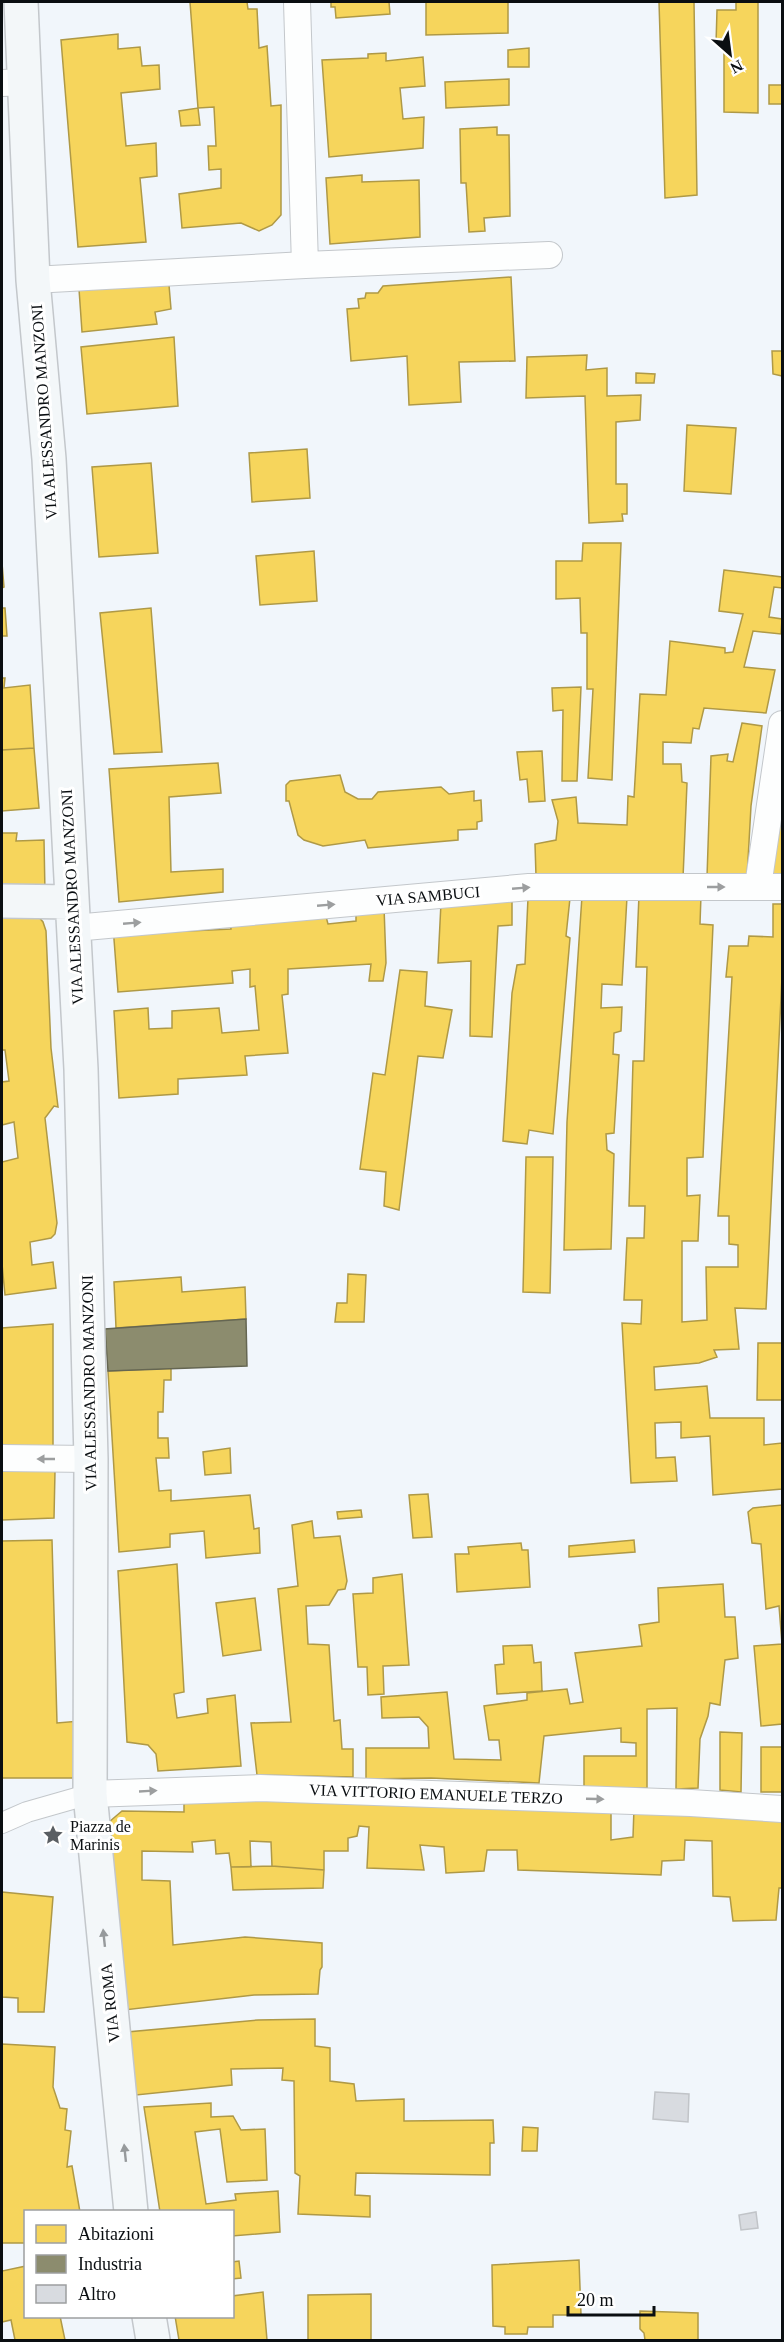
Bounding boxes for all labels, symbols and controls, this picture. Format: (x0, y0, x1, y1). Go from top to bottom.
north arrow (700, 24, 760, 84)
text: N (727, 57, 746, 77)
street label: VIA ALESSANDRO MANZONI (28, 304, 60, 520)
street label: VIA ALESSANDRO MANZONI (58, 789, 86, 1005)
one-way arrow (706, 882, 725, 892)
street label: VIA SAMBUCI (375, 883, 481, 909)
one-way arrow (511, 883, 530, 893)
one-way arrow (317, 900, 336, 910)
one-way arrow (123, 918, 142, 927)
street label: VIA ALESSANDRO MANZONI (79, 1275, 99, 1491)
one-way arrow (37, 1454, 56, 1464)
street label: VIA VITTORIO EMANUELE TERZO (309, 1781, 563, 1807)
one-way arrow (139, 1787, 158, 1796)
one-way arrow (586, 1795, 605, 1804)
place label: Piazza de Marinis (70, 1818, 131, 1853)
place icon: Piazza de Marinis (41, 1823, 65, 1847)
one-way arrow (99, 1929, 109, 1948)
street label: VIA ROMA (97, 1962, 123, 2043)
one-way arrow (120, 2144, 130, 2163)
legend (24, 2210, 234, 2318)
text: Abitazioni (78, 2224, 154, 2244)
text: Industria (78, 2254, 142, 2274)
scale bar (568, 2279, 654, 2317)
text: Altro (78, 2284, 116, 2304)
text: 20 m (577, 2290, 614, 2310)

